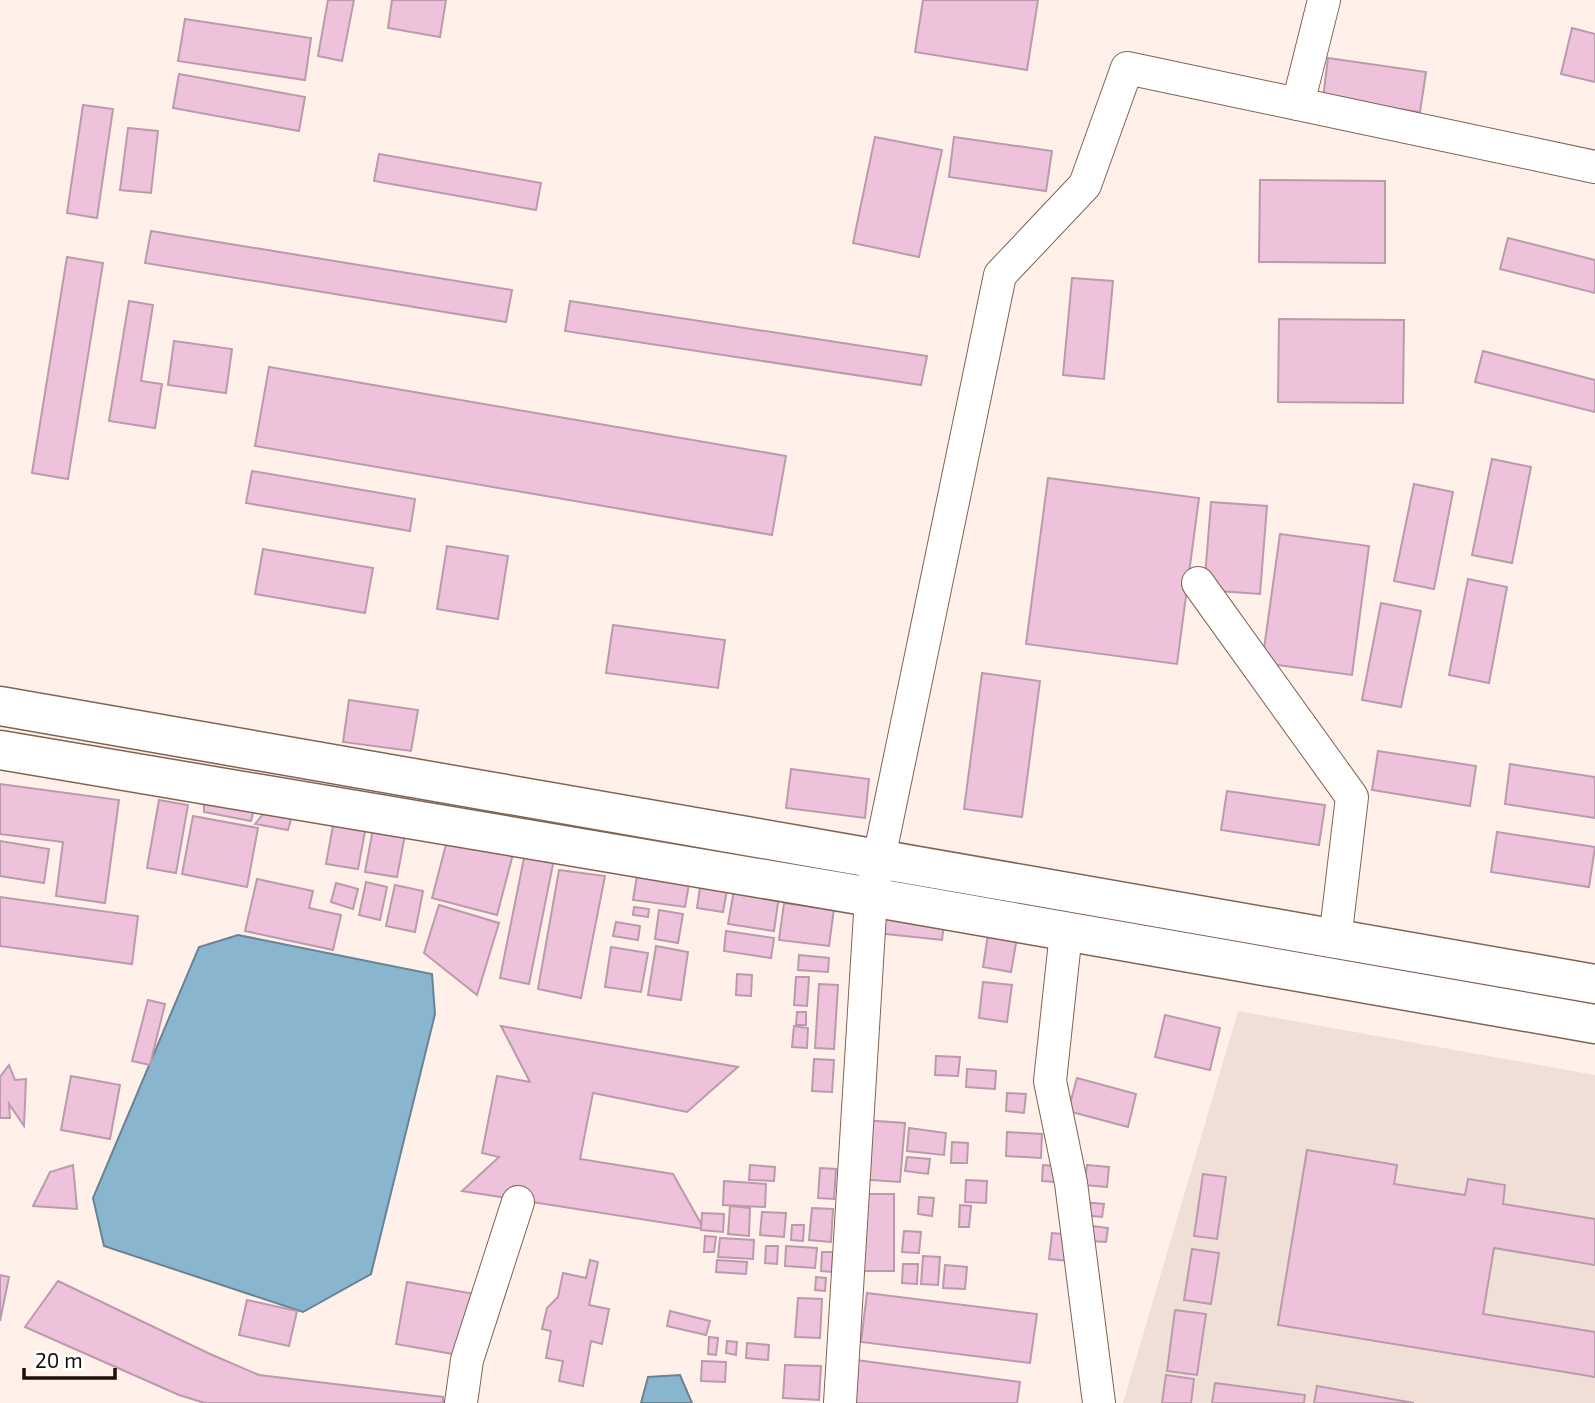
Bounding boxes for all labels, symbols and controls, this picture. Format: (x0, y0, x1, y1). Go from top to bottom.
scale bar (24, 1336, 116, 1380)
text: 20 m (35, 1347, 83, 1372)

